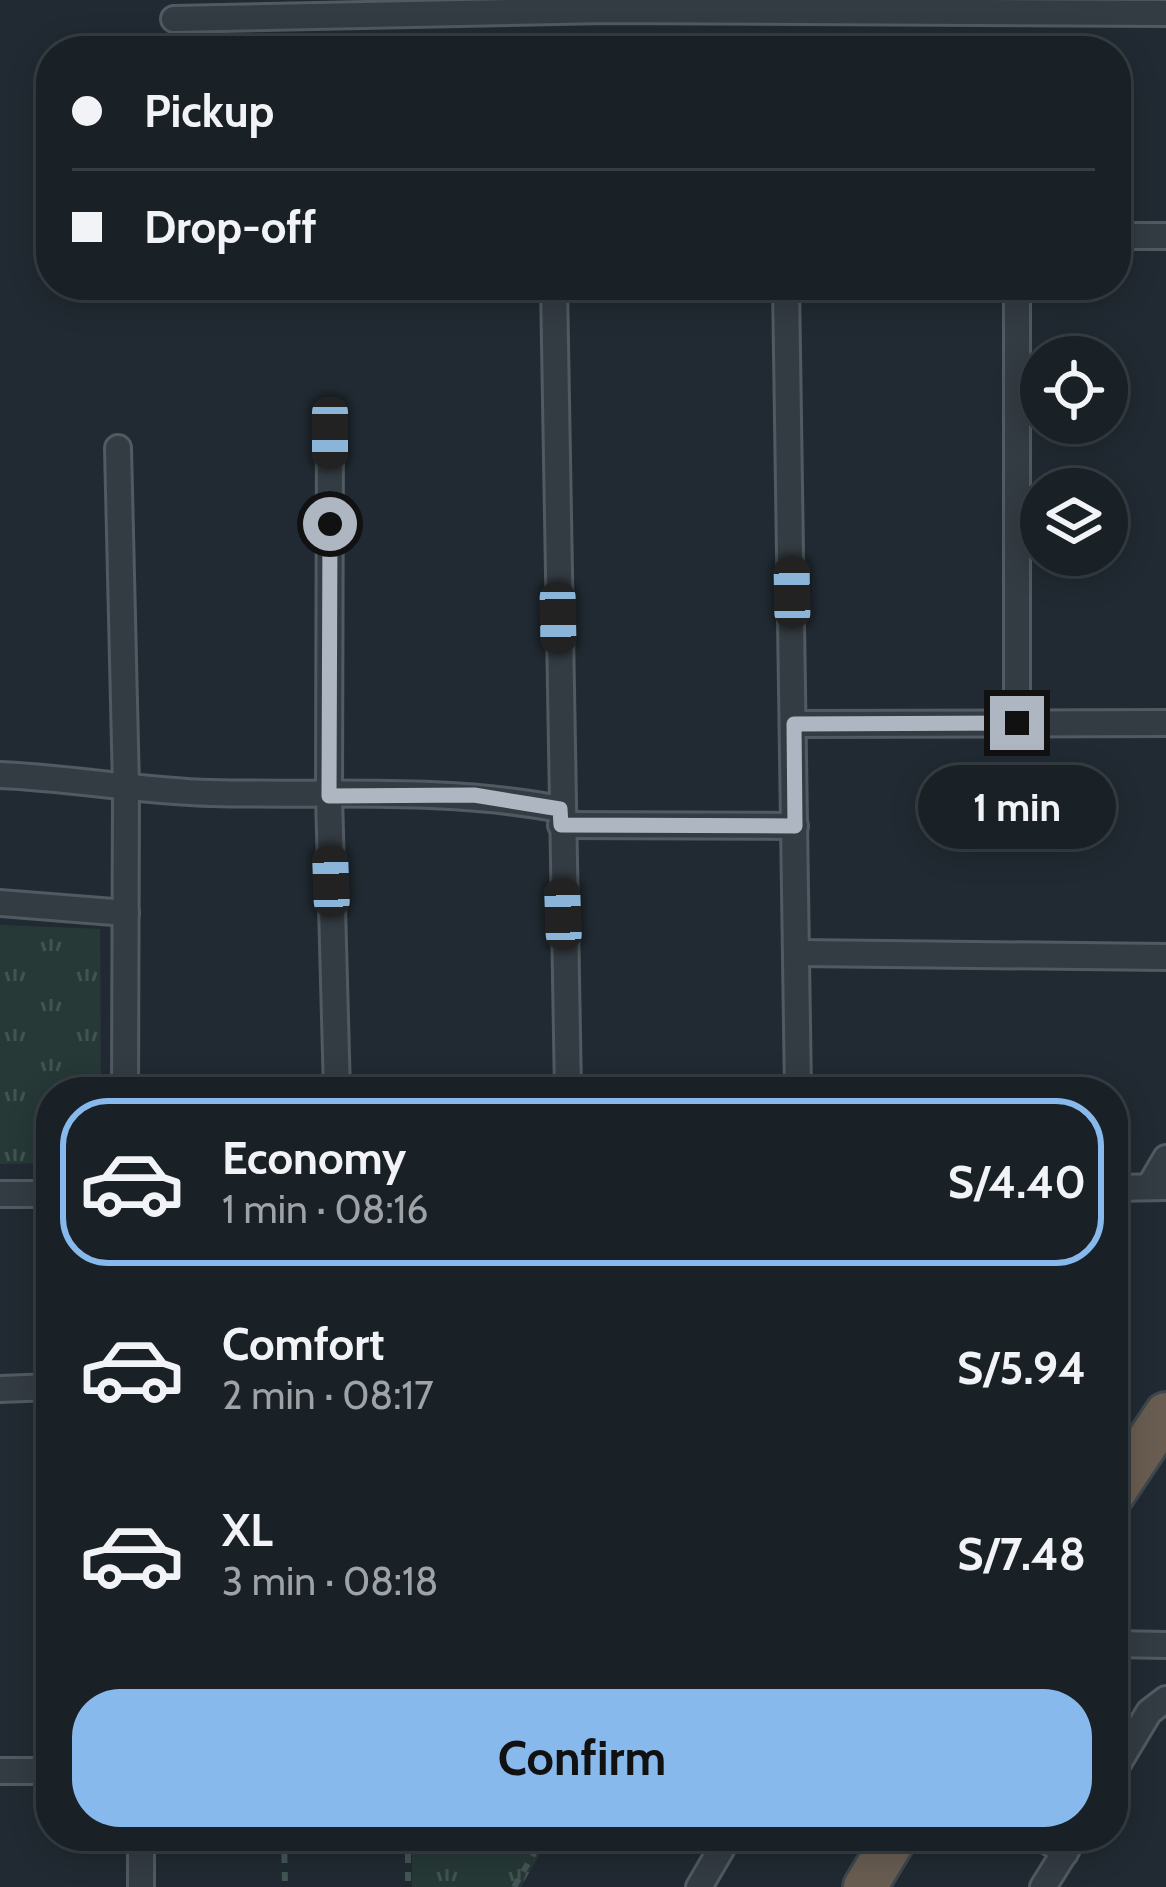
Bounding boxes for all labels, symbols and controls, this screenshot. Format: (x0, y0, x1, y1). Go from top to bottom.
text: Pickup (144, 84, 274, 138)
text: Drop-off (144, 200, 317, 254)
map controls (1020, 336, 1128, 576)
button: locate (1020, 336, 1128, 444)
car (312, 397, 348, 469)
button: layers (1020, 468, 1128, 576)
route start (303, 497, 357, 551)
car (773, 556, 811, 628)
car (539, 582, 577, 654)
route end (990, 696, 1044, 750)
callout: 1 min (918, 765, 1116, 849)
text: 1 min (973, 783, 1061, 831)
car (312, 844, 350, 918)
car (544, 877, 582, 951)
icon: car (78, 1128, 186, 1236)
text: Economy (222, 1131, 406, 1185)
text: S/4.40 (948, 1155, 1086, 1209)
text: 1 min · 08:16 (222, 1185, 428, 1233)
icon: car (78, 1314, 186, 1422)
text: Comfort (222, 1317, 385, 1371)
text: S/5.94 (957, 1341, 1086, 1395)
text: 2 min · 08:17 (222, 1371, 434, 1419)
icon: car (78, 1500, 186, 1608)
text: XL (222, 1503, 273, 1557)
text: S/7.48 (957, 1527, 1086, 1581)
text: 3 min · 08:18 (222, 1557, 438, 1605)
button: Confirm (72, 1689, 1092, 1827)

